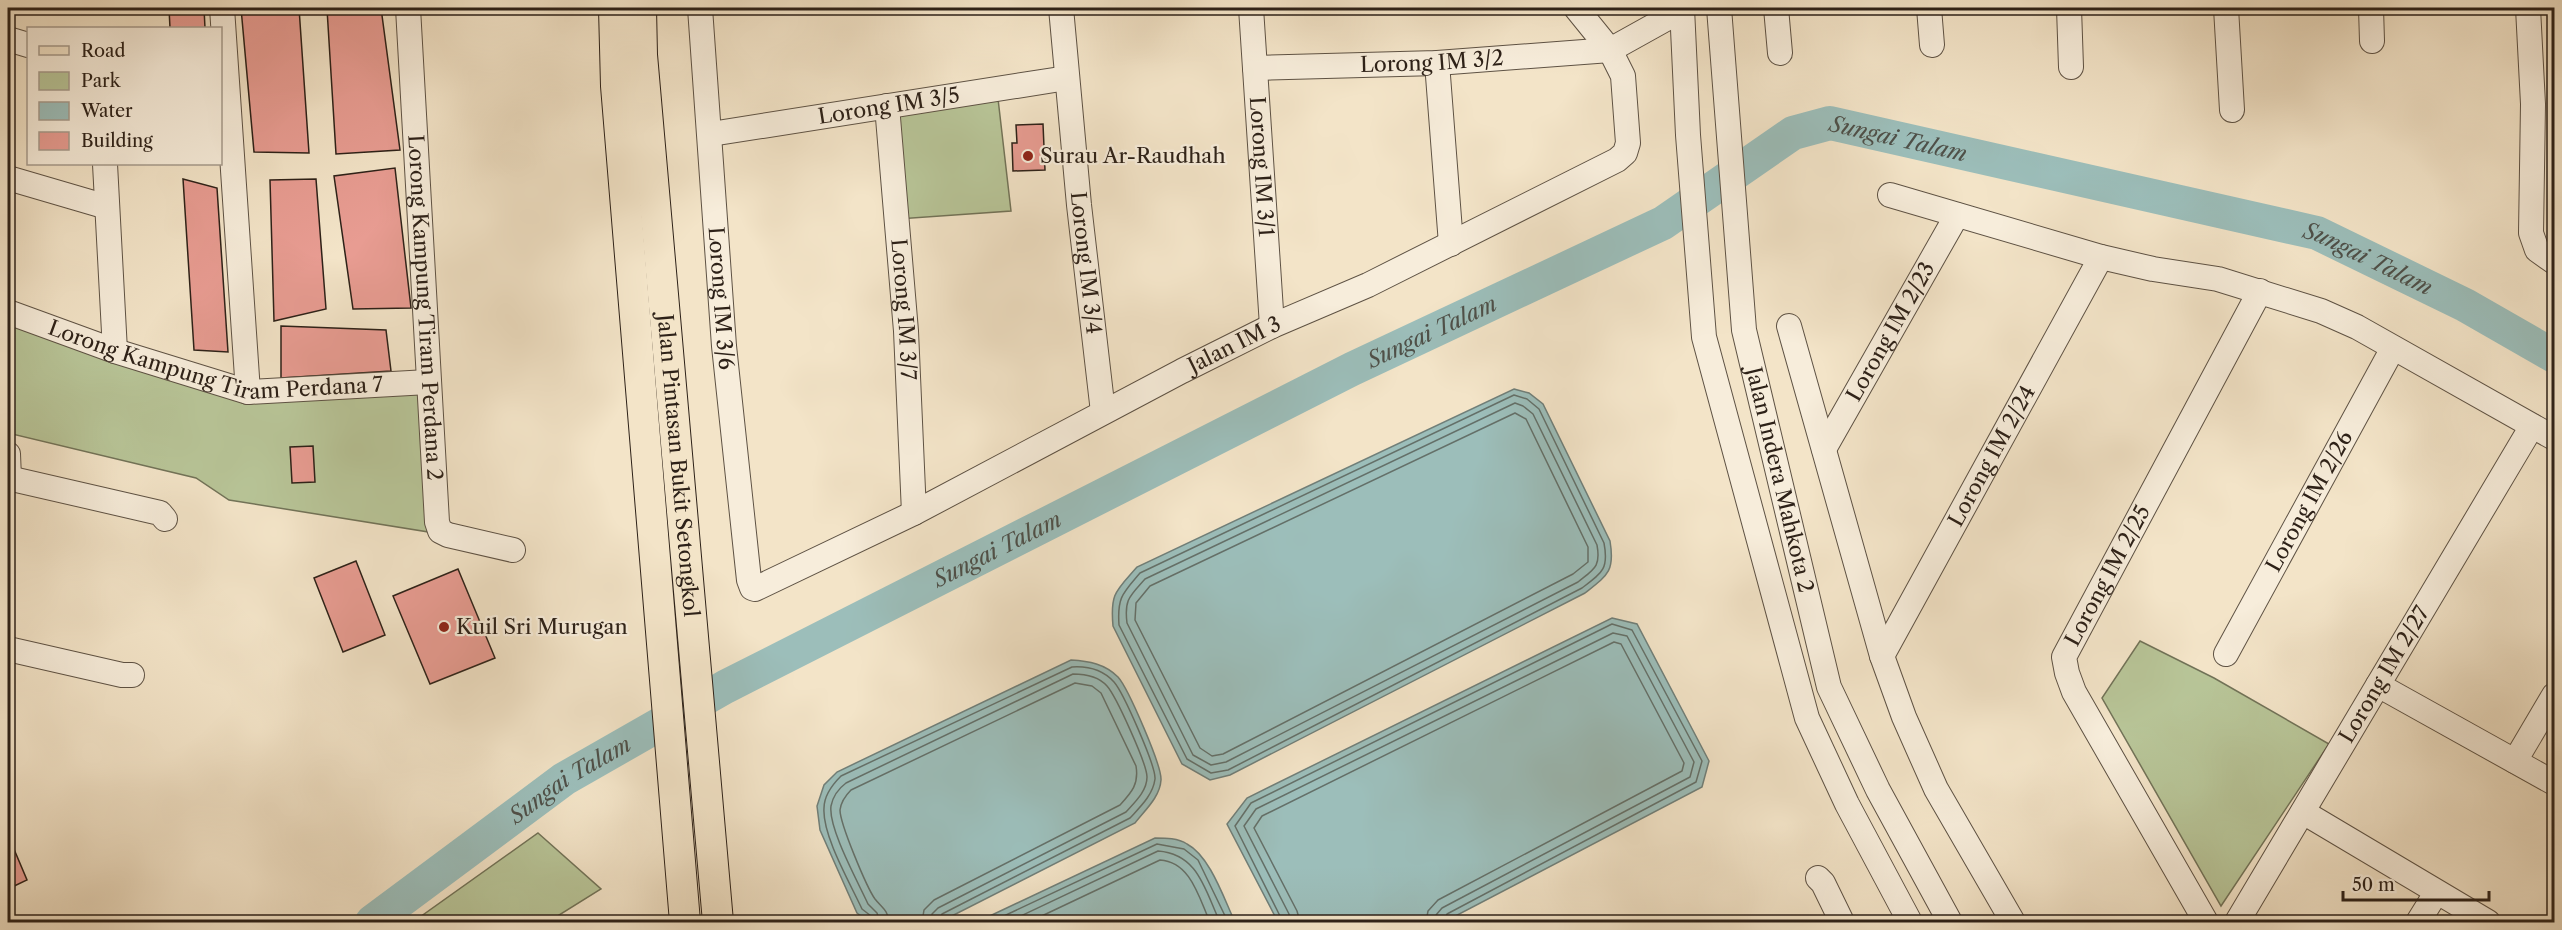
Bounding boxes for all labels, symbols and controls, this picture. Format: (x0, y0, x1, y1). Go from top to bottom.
legend (27, 27, 222, 165)
text: Road (81, 40, 126, 62)
street label: Lorong IM 3/2 (1360, 45, 1504, 77)
text: Park (81, 70, 122, 92)
street label: Lorong IM 3/5 (816, 82, 961, 129)
street label: Lorong IM 3/1 (1245, 96, 1279, 238)
text: Water (80, 100, 133, 122)
water label: Sungai Talam (1825, 110, 1970, 168)
text: Building (81, 130, 153, 152)
street label: Lorong Kampung Tiram Perdana 2 (403, 134, 448, 481)
place label: Surau Ar-Raudhah (1040, 143, 1226, 168)
marker: Surau Ar-Raudhah (1021, 149, 1035, 163)
street label: Lorong IM 3/4 (1066, 190, 1107, 335)
water label: Sungai Talam (2299, 217, 2437, 301)
street label: Lorong IM 3/6 (704, 226, 739, 371)
street label: Lorong IM 3/7 (886, 237, 921, 381)
street label: Lorong IM 2/23 (1841, 257, 1940, 405)
water label: Sungai Talam (1361, 290, 1501, 375)
street label: Jalan Pintasan Bukit Setongkol (652, 310, 704, 618)
street label: Jalan IM 3 (1181, 311, 1284, 379)
street label: Lorong Kampung Tiram Perdana 7 (45, 315, 384, 404)
street label: Jalan Indera Mahkota 2 (1741, 362, 1819, 595)
street label: Lorong IM 2/24 (1943, 381, 2040, 531)
street label: Lorong IM 2/26 (2260, 426, 2357, 576)
street label: Lorong IM 2/25 (2059, 501, 2155, 650)
water label: Sungai Talam (927, 506, 1066, 594)
street label: Lorong IM 2/27 (2333, 601, 2434, 747)
place label: Kuil Sri Murugan (456, 614, 628, 639)
marker: Kuil Sri Murugan (437, 620, 451, 634)
water label: Sungai Talam (502, 731, 636, 831)
scale bar (2343, 864, 2488, 902)
text: 50 m (2352, 874, 2395, 896)

